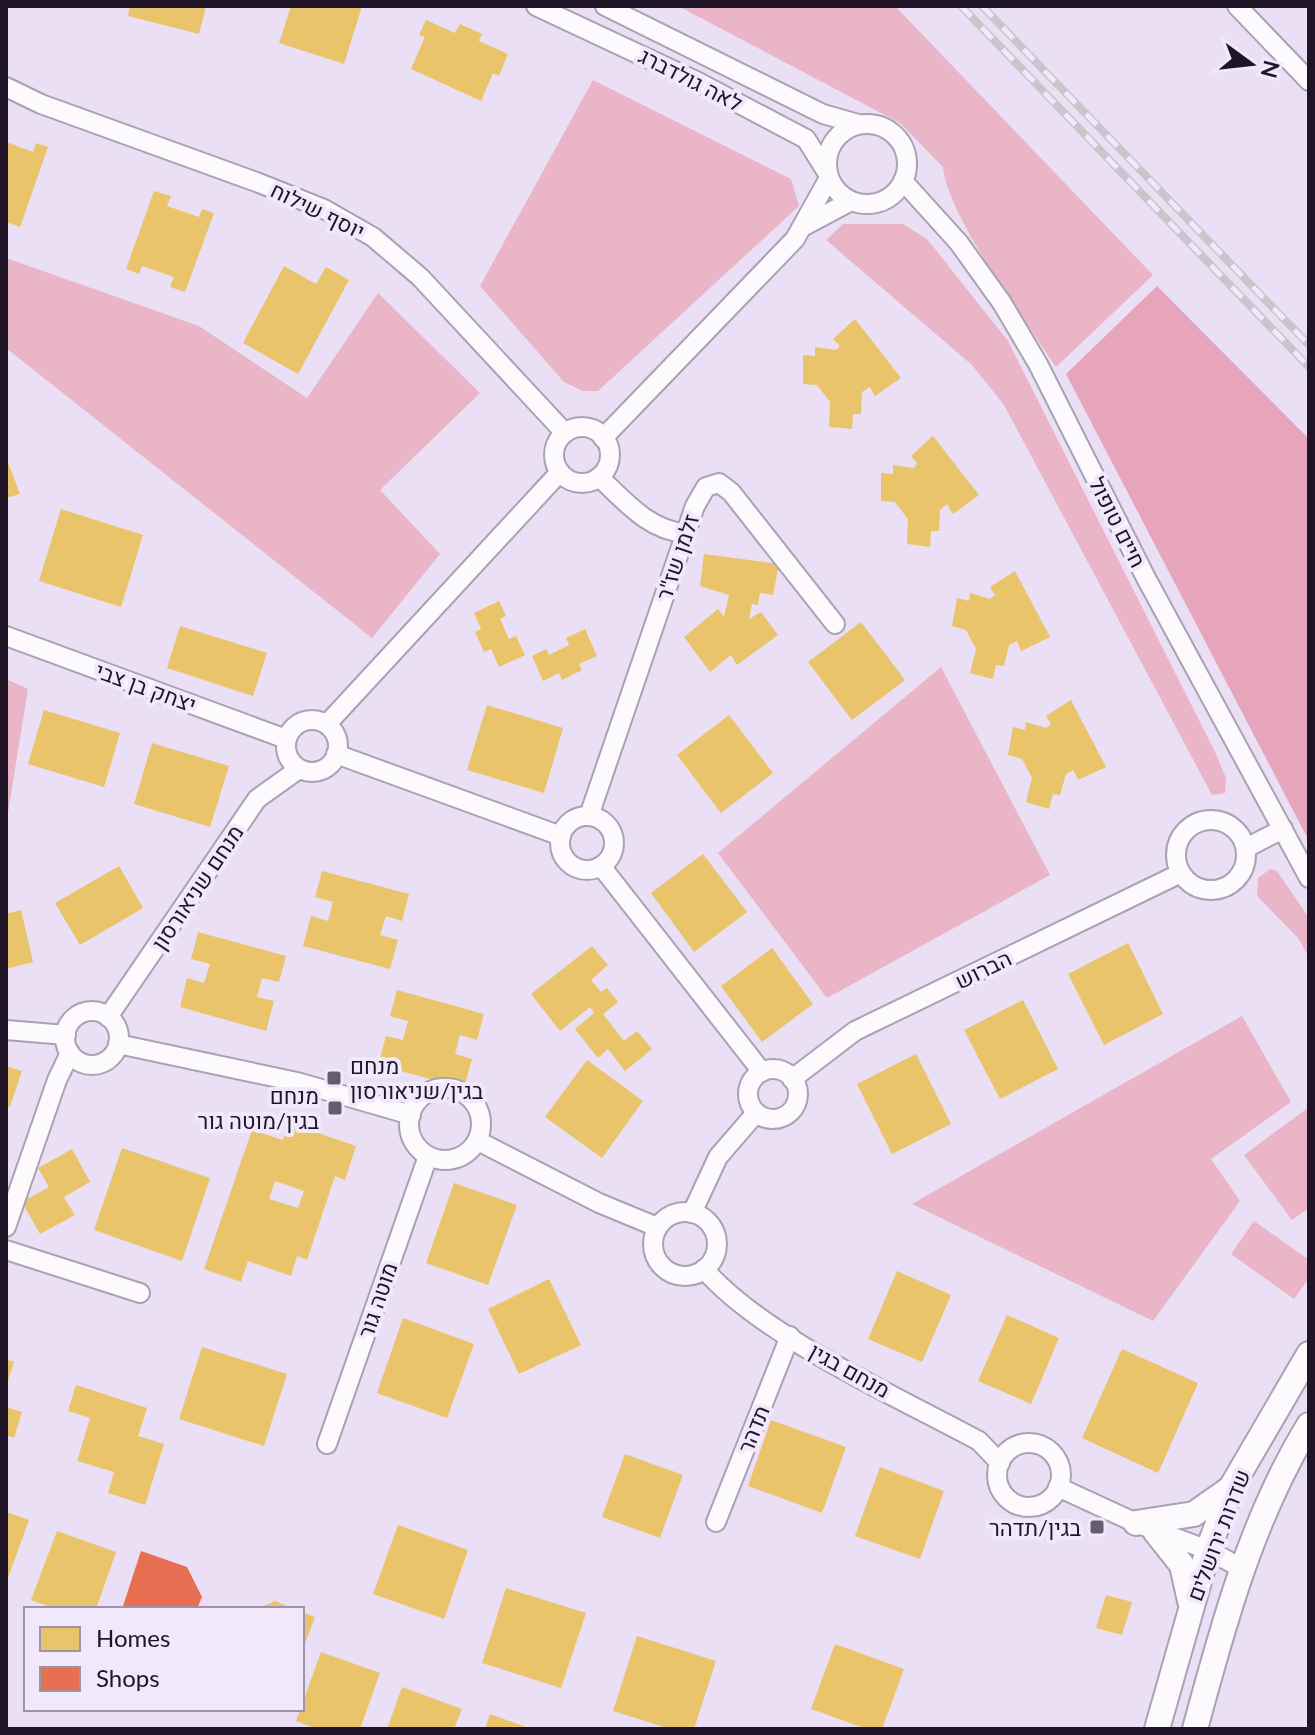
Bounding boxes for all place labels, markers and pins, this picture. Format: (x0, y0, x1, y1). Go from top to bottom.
place label: מנחם בגין/שניאורסון (350, 1052, 484, 1104)
marker: מנחם בגין/שניאורסון (325, 1069, 343, 1087)
place label: מנחם בגין/מוטה גור (198, 1082, 319, 1134)
marker: מנחם בגין/מוטה גור (326, 1099, 344, 1117)
place label: בגין/תדהר (989, 1514, 1081, 1541)
marker: בגין/תדהר (1088, 1518, 1106, 1536)

